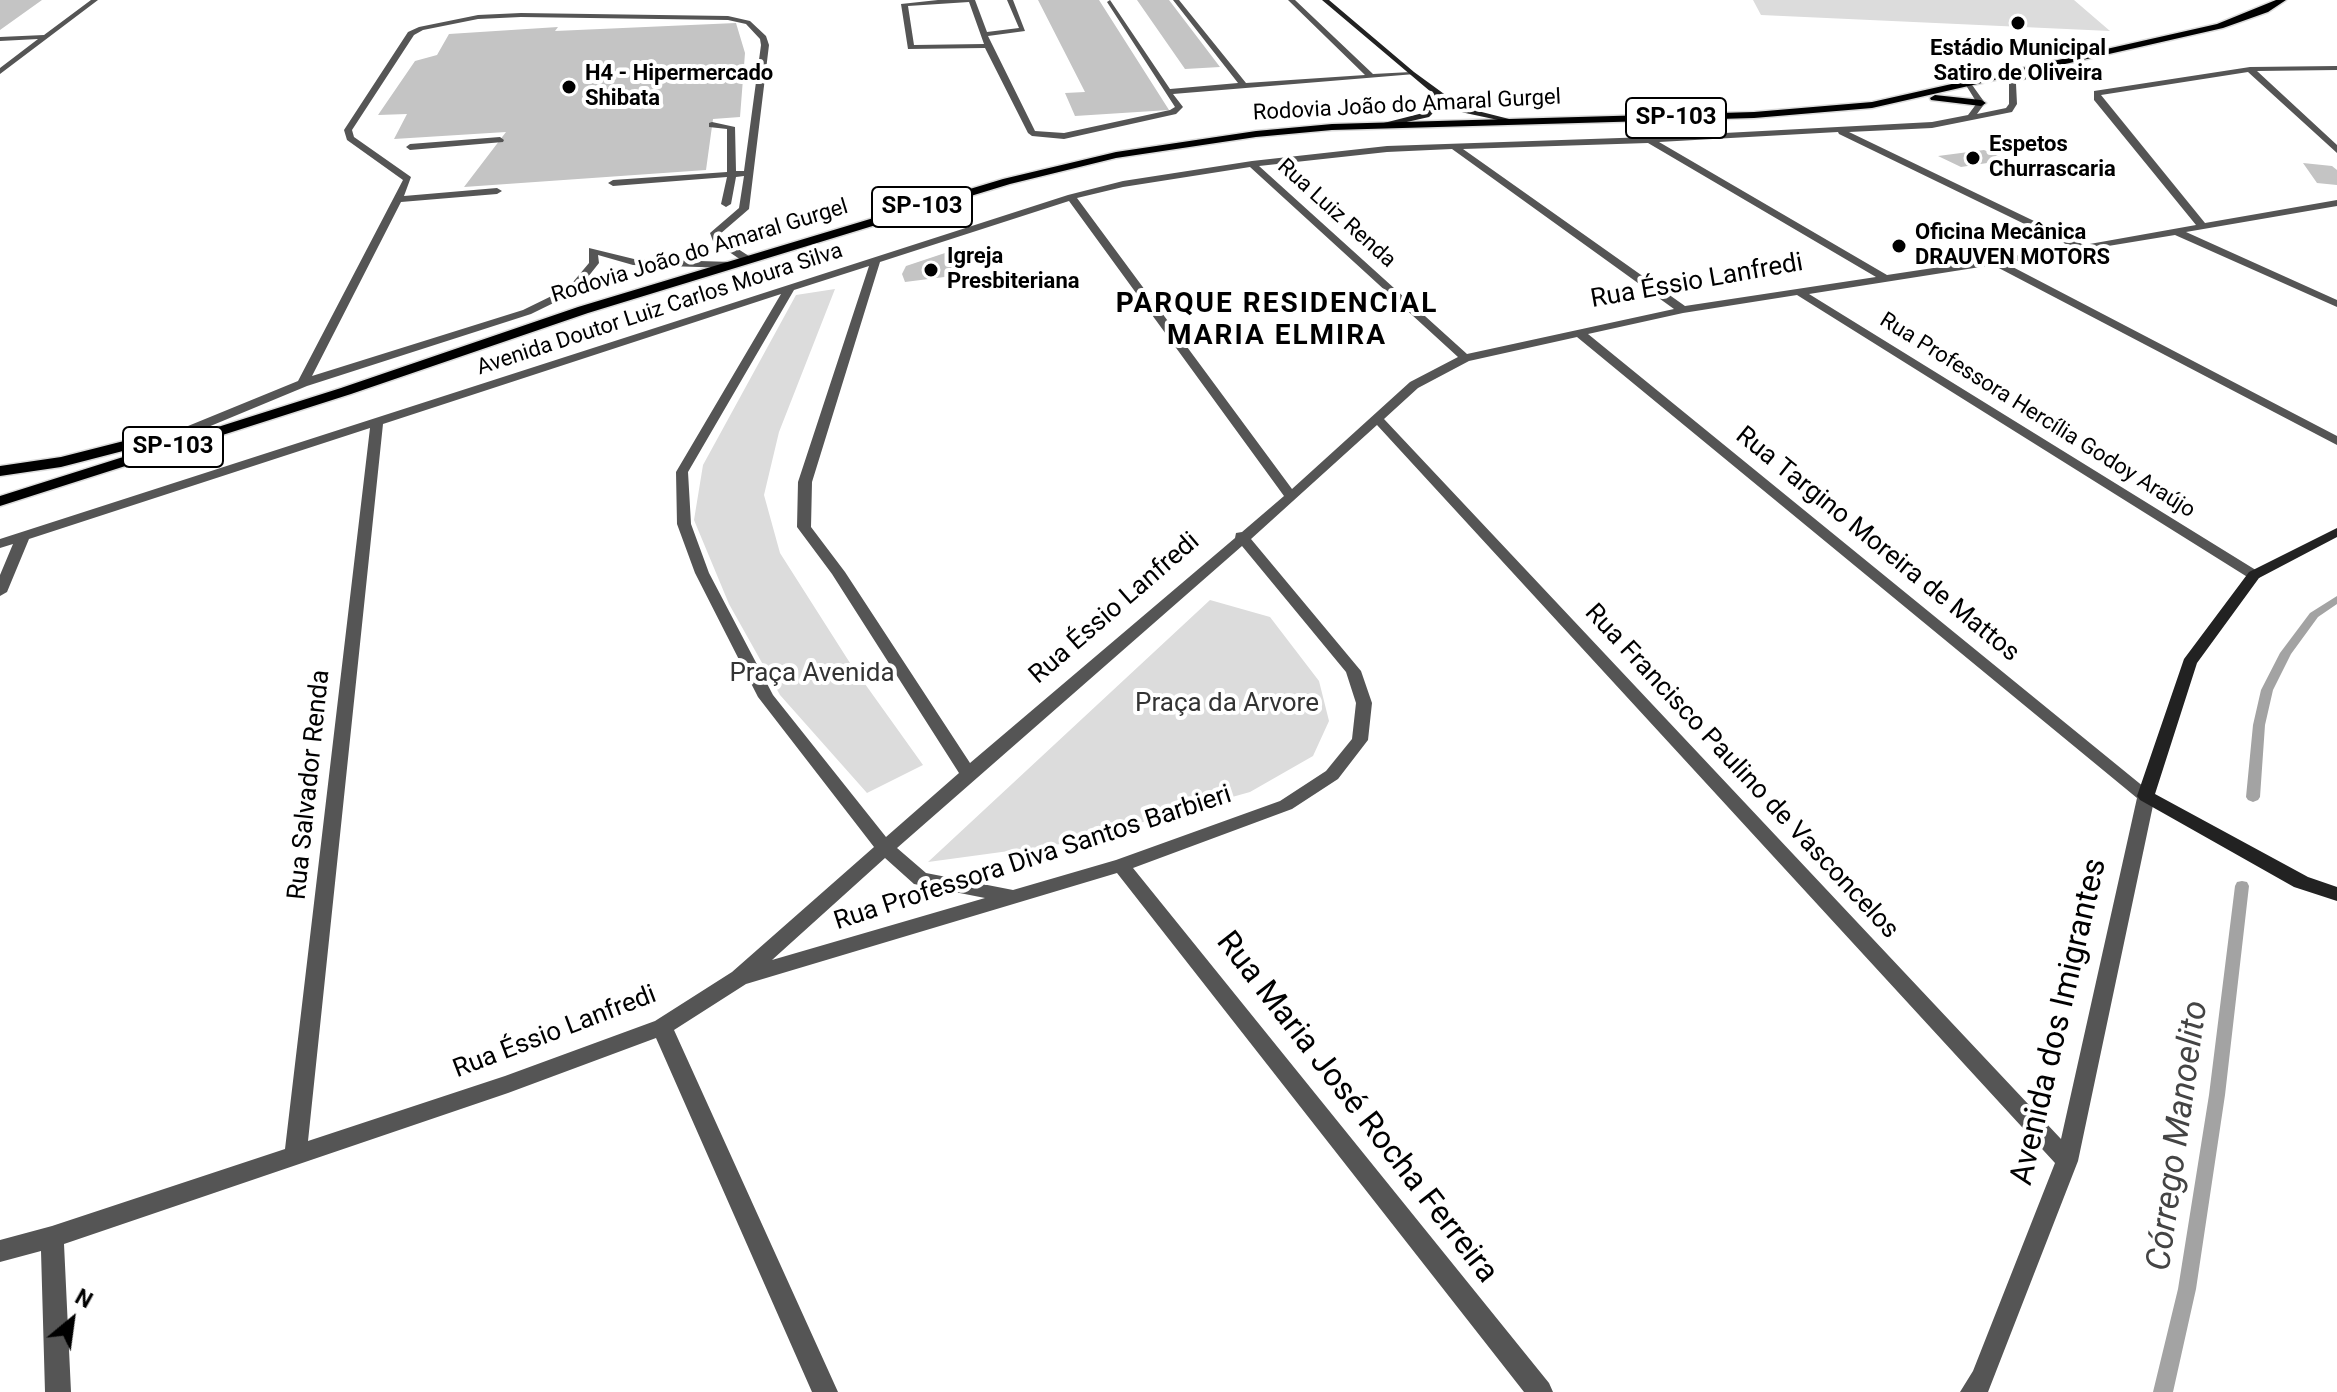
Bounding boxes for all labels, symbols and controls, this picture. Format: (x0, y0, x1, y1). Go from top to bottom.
marker: Estádio Municipal Satiro de Oliveira (2009, 14, 2027, 32)
place label: Estádio Municipal Satiro de Oliveira (1930, 36, 2106, 88)
place label: H4 - Hipermercado Shibata (585, 61, 773, 112)
marker: H4 - Hipermercado Shibata (560, 78, 578, 96)
street label: Rodovia João do Amaral Gurgel (1252, 85, 1562, 127)
road number: SP-103 (1626, 98, 1726, 138)
place label: Espetos Churrascaria (1989, 132, 2116, 184)
marker: Espetos Churrascaria (1964, 149, 1982, 167)
street label: Rua Luiz Renda (1271, 154, 1401, 274)
road number: SP-103 (872, 187, 972, 227)
street label: Rodovia João do Amaral Gurgel (549, 194, 851, 310)
place label: Oficina Mecânica DRAUVEN MOTORS (1915, 220, 2110, 272)
marker: Oficina Mecânica DRAUVEN MOTORS (1890, 237, 1908, 255)
street label: Avenida Doutor Luiz Carlos Moura Silva (474, 238, 846, 382)
place label: Igreja Presbiteriana (947, 244, 1079, 296)
street label: Rua Éssio Lanfredi (1588, 248, 1806, 316)
marker: Igreja Presbiteriana (922, 261, 940, 279)
district label: PARQUE RESIDENCIAL MARIA ELMIRA (1116, 288, 1438, 354)
street label: Rua Professora Hercília Godoy Araújo (1875, 308, 2199, 524)
street label: Rua Targino Moreira de Mattos (1729, 421, 2025, 669)
road number: SP-103 (123, 427, 223, 467)
street label: Rua Éssio Lanfredi (1024, 527, 1206, 691)
street label: Rua Francisco Paulino de Vasconcelos (1577, 598, 1905, 946)
park label: Praça Avenida (729, 658, 895, 690)
street label: Rua Salvador Renda (282, 668, 338, 902)
park label: Praça da Arvore (1135, 688, 1319, 720)
street label: Rua Professora Diva Santos Barbieri (830, 780, 1236, 938)
street label: Avenida dos Imigrantes (2004, 855, 2116, 1189)
street label: Rua Maria José Rocha Ferreira (1207, 925, 1505, 1291)
street label: Rua Éssio Lanfredi (449, 980, 661, 1086)
water label: Córrego Manoelito (2140, 998, 2218, 1274)
north arrow (32, 1280, 112, 1360)
text: N (71, 1284, 97, 1313)

